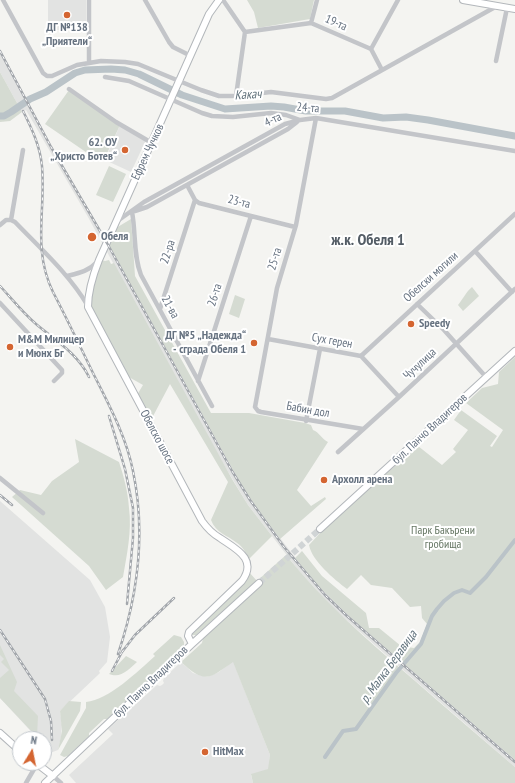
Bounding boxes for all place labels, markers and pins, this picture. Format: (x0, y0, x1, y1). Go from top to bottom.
marker: ДГ №138 „Приятели“ (62, 10, 72, 20)
place label: ДГ №138 „Приятели“ (42, 21, 92, 49)
place label: 62. ОУ „Христо Ботев“ (50, 136, 117, 164)
marker: 62. ОУ „Христо Ботев“ (120, 145, 130, 155)
place label: Обеля (101, 230, 128, 244)
marker: Обеля (86, 231, 98, 243)
place label: Speedy (419, 317, 450, 331)
marker: Speedy (406, 319, 416, 329)
place label: ДГ №5 „Надежда“ - сграда Обеля 1 (165, 329, 246, 357)
place label: М&M Mилицер и Мюнх Бг (18, 333, 84, 361)
marker: ДГ №5 „Надежда“ - сграда Обеля 1 (249, 338, 259, 348)
marker: М&M Mилицер и Мюнх Бг (5, 342, 15, 352)
place label: Архолл арена (332, 473, 392, 487)
marker: Архолл арена (319, 475, 329, 485)
place label: HitMax (213, 745, 244, 759)
marker: HitMax (200, 747, 210, 757)

